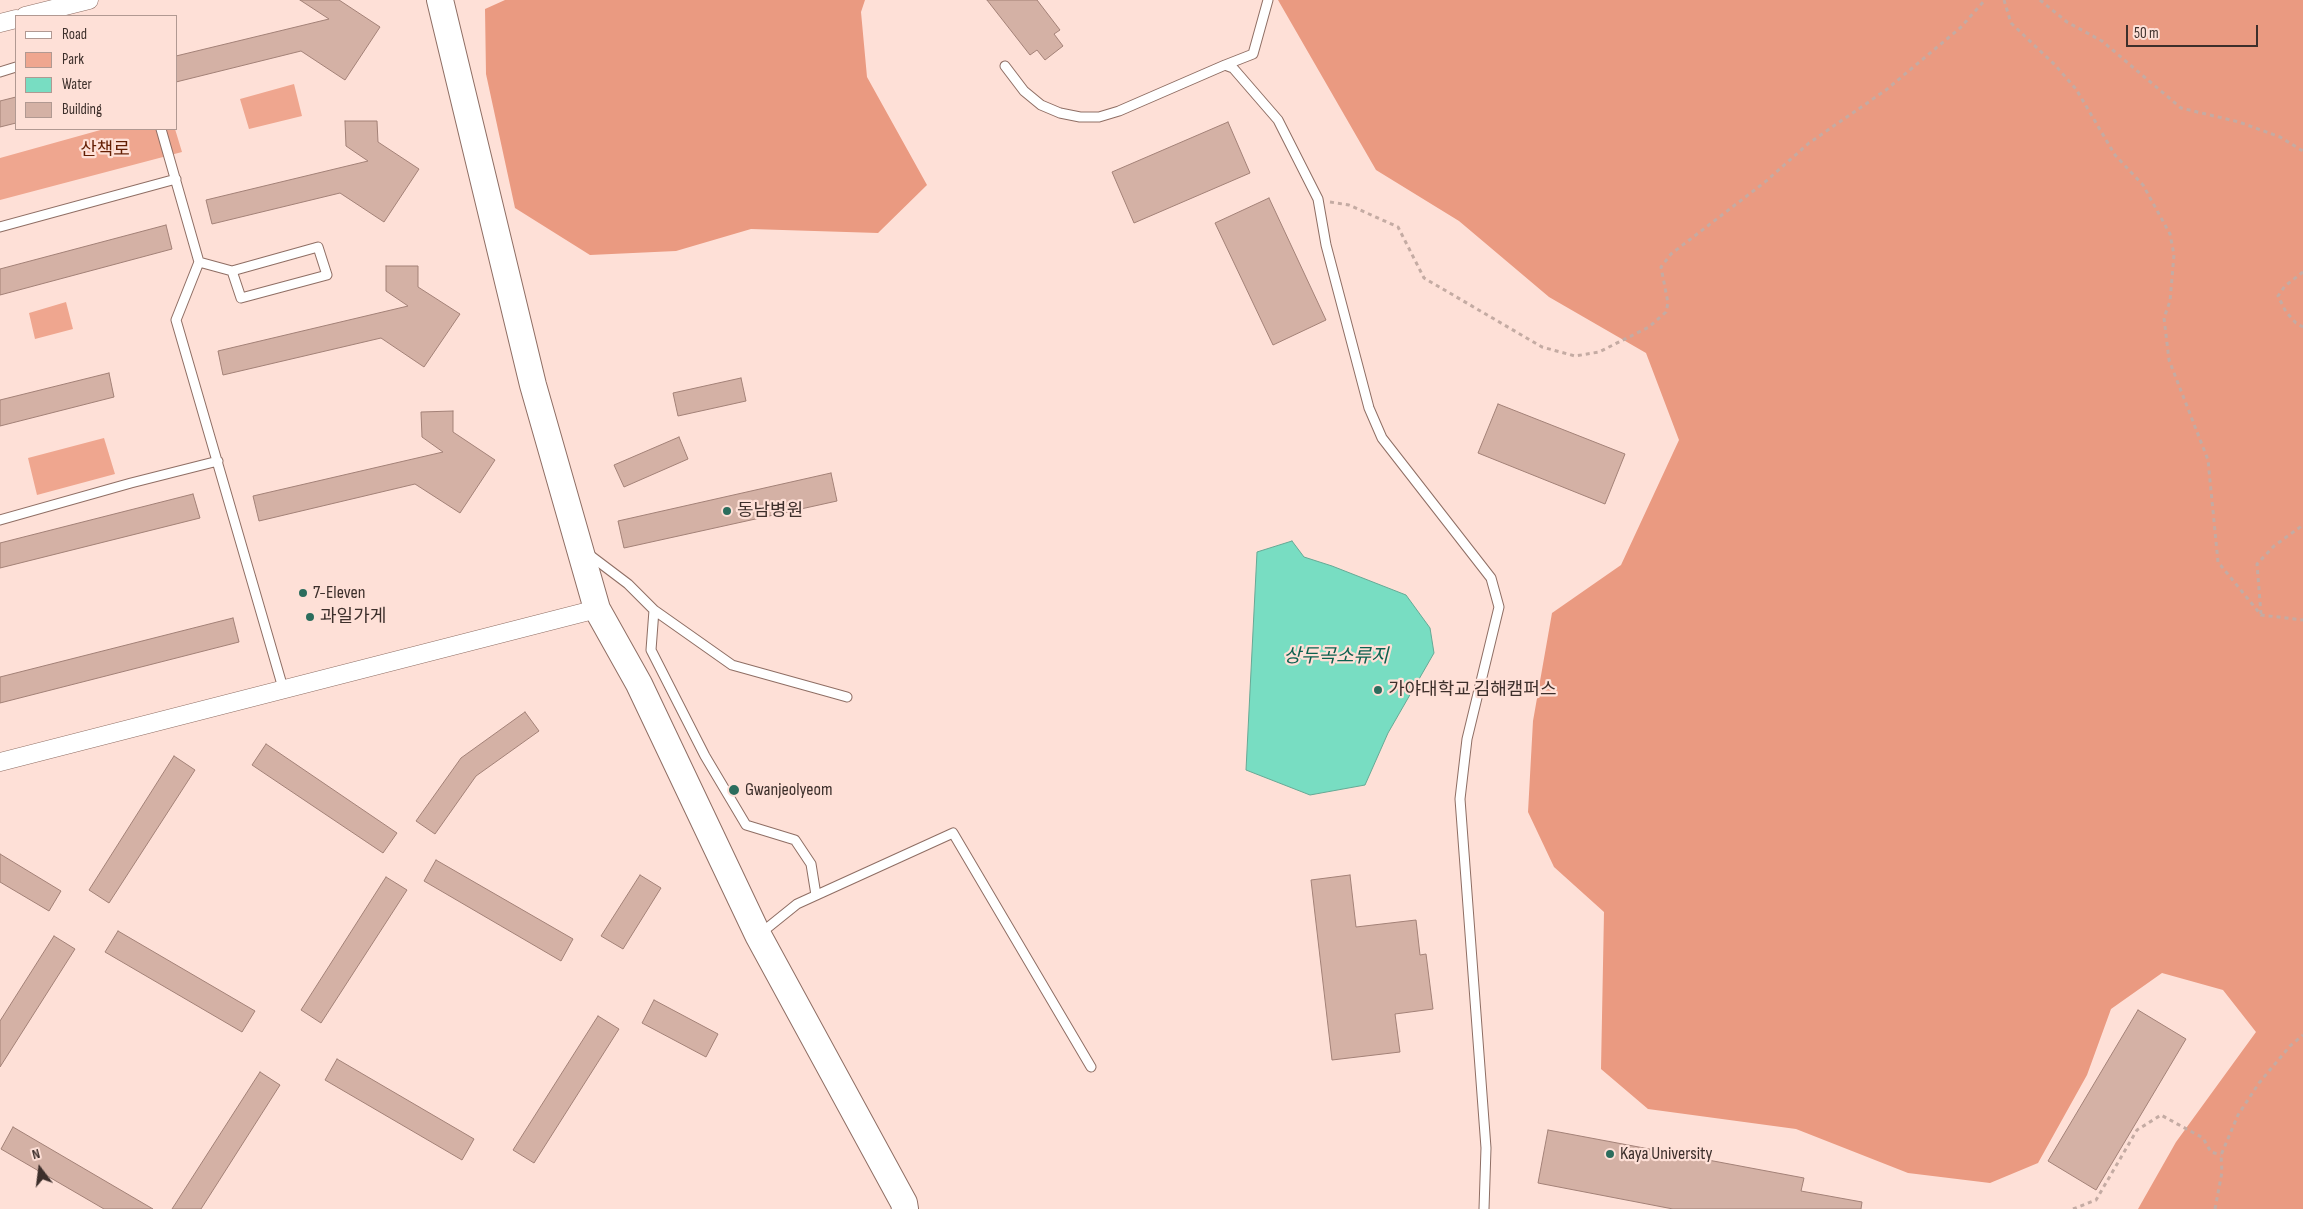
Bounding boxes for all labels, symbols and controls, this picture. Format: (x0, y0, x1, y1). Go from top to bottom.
legend (15, 15, 178, 130)
scale bar (2128, 15, 2260, 47)
text: 50 m (2134, 24, 2159, 43)
text: Road (62, 25, 87, 44)
text: Park (62, 50, 84, 69)
text: Water (62, 75, 92, 94)
text: Building (62, 100, 102, 119)
park label: 산책로 (80, 139, 130, 161)
place label: 동남병원 (737, 500, 803, 522)
marker: 동남병원 (721, 505, 733, 517)
place label: 7-Eleven (313, 582, 366, 604)
marker: 7-Eleven (297, 587, 309, 599)
place label: 과일가게 (320, 606, 386, 628)
marker: 과일가게 (304, 611, 316, 623)
water label: 상두곡소류지 (1284, 646, 1388, 668)
place label: 가야대학교 김해캠퍼스 (1388, 679, 1556, 701)
marker: 가야대학교 김해캠퍼스 (1372, 684, 1384, 696)
place label: Gwanjeolyeom (745, 779, 833, 801)
marker: Gwanjeolyeom (727, 783, 741, 797)
place label: Kaya University (1620, 1143, 1713, 1165)
north arrow (15, 1144, 65, 1194)
text: N (30, 1145, 42, 1163)
marker: Kaya University (1604, 1148, 1616, 1160)

